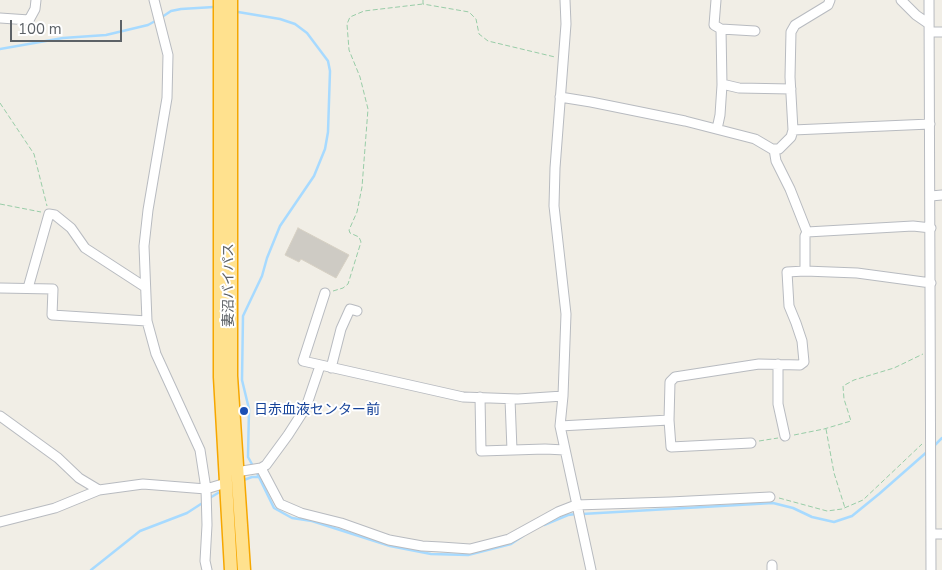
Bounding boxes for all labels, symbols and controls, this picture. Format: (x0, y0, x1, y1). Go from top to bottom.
scale bar (12, 10, 125, 42)
text: 100 m (18, 19, 62, 39)
street label: 妻沼バイパス (222, 243, 238, 327)
place label: 日赤血液センター前 (254, 403, 380, 419)
marker: 日赤血液センター前 (238, 405, 250, 417)

